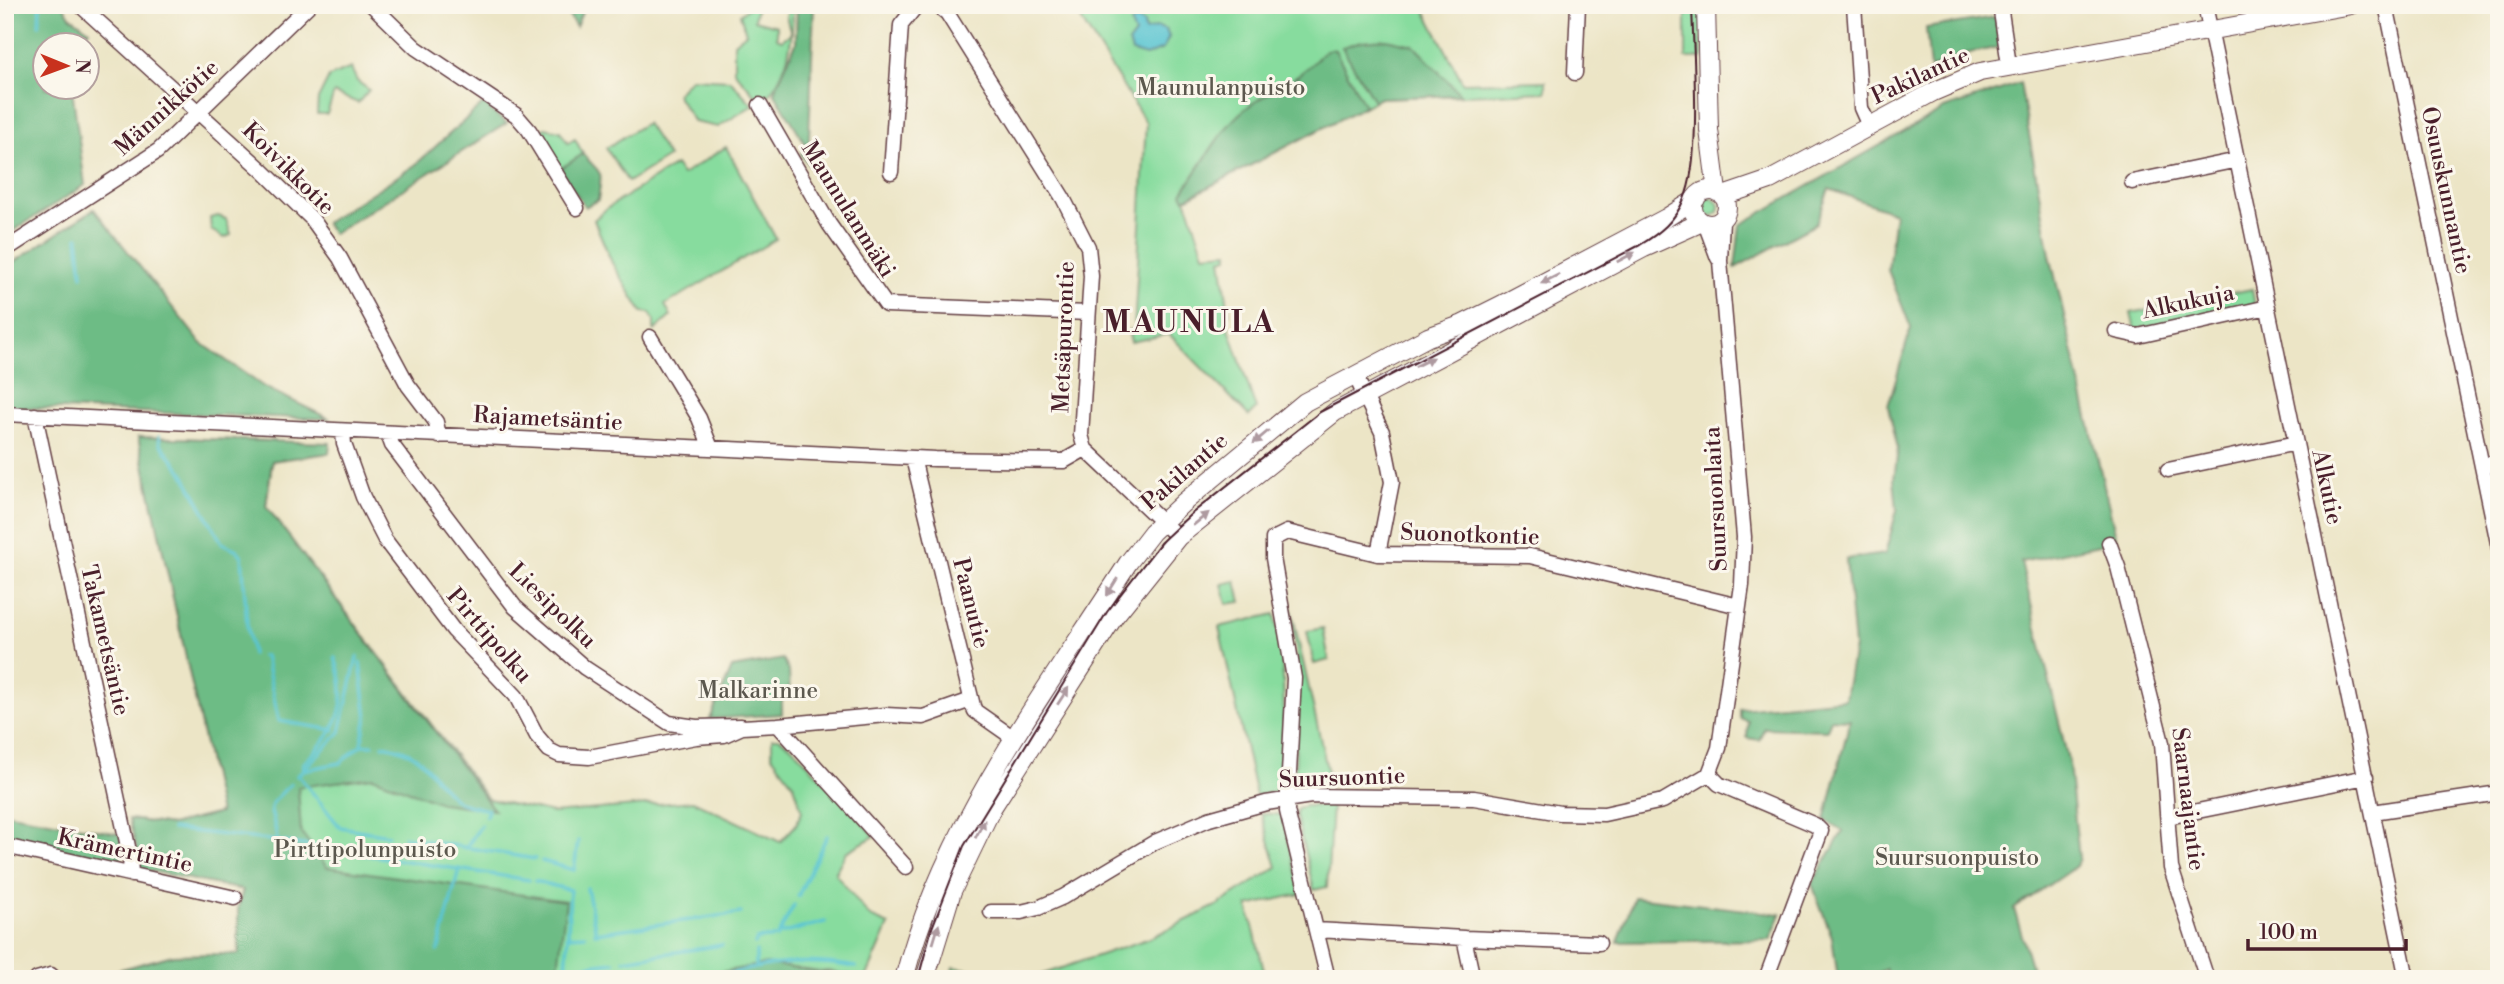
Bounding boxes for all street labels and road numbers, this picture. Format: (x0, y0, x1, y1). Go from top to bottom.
street label: Pakilantie (1867, 41, 1974, 111)
street label: Männikkötie (109, 54, 225, 162)
street label: Osuuskunnantie (2415, 104, 2477, 276)
street label: Koivikkotie (236, 116, 341, 221)
street label: Maunulanmäki (795, 136, 901, 283)
street label: Metsäpurontie (1047, 261, 1081, 413)
street label: Alkukuja (2139, 278, 2237, 326)
street label: Rajametsäntie (472, 401, 623, 437)
street label: Suursuonlaita (1698, 425, 1734, 572)
street label: Pakilantie (1136, 427, 1234, 517)
street label: Alkutie (2305, 446, 2349, 527)
street label: Suonotkontie (1400, 519, 1540, 551)
street label: Paanutie (946, 555, 996, 651)
street label: Liesipolku (503, 557, 602, 654)
street label: Takametsäntie (74, 562, 136, 718)
street label: Pirttipolku (440, 582, 538, 689)
street label: Saarnaajantie (2165, 726, 2211, 872)
street label: Suursuontie (1278, 762, 1406, 794)
street label: Krämertintie (55, 823, 195, 879)

